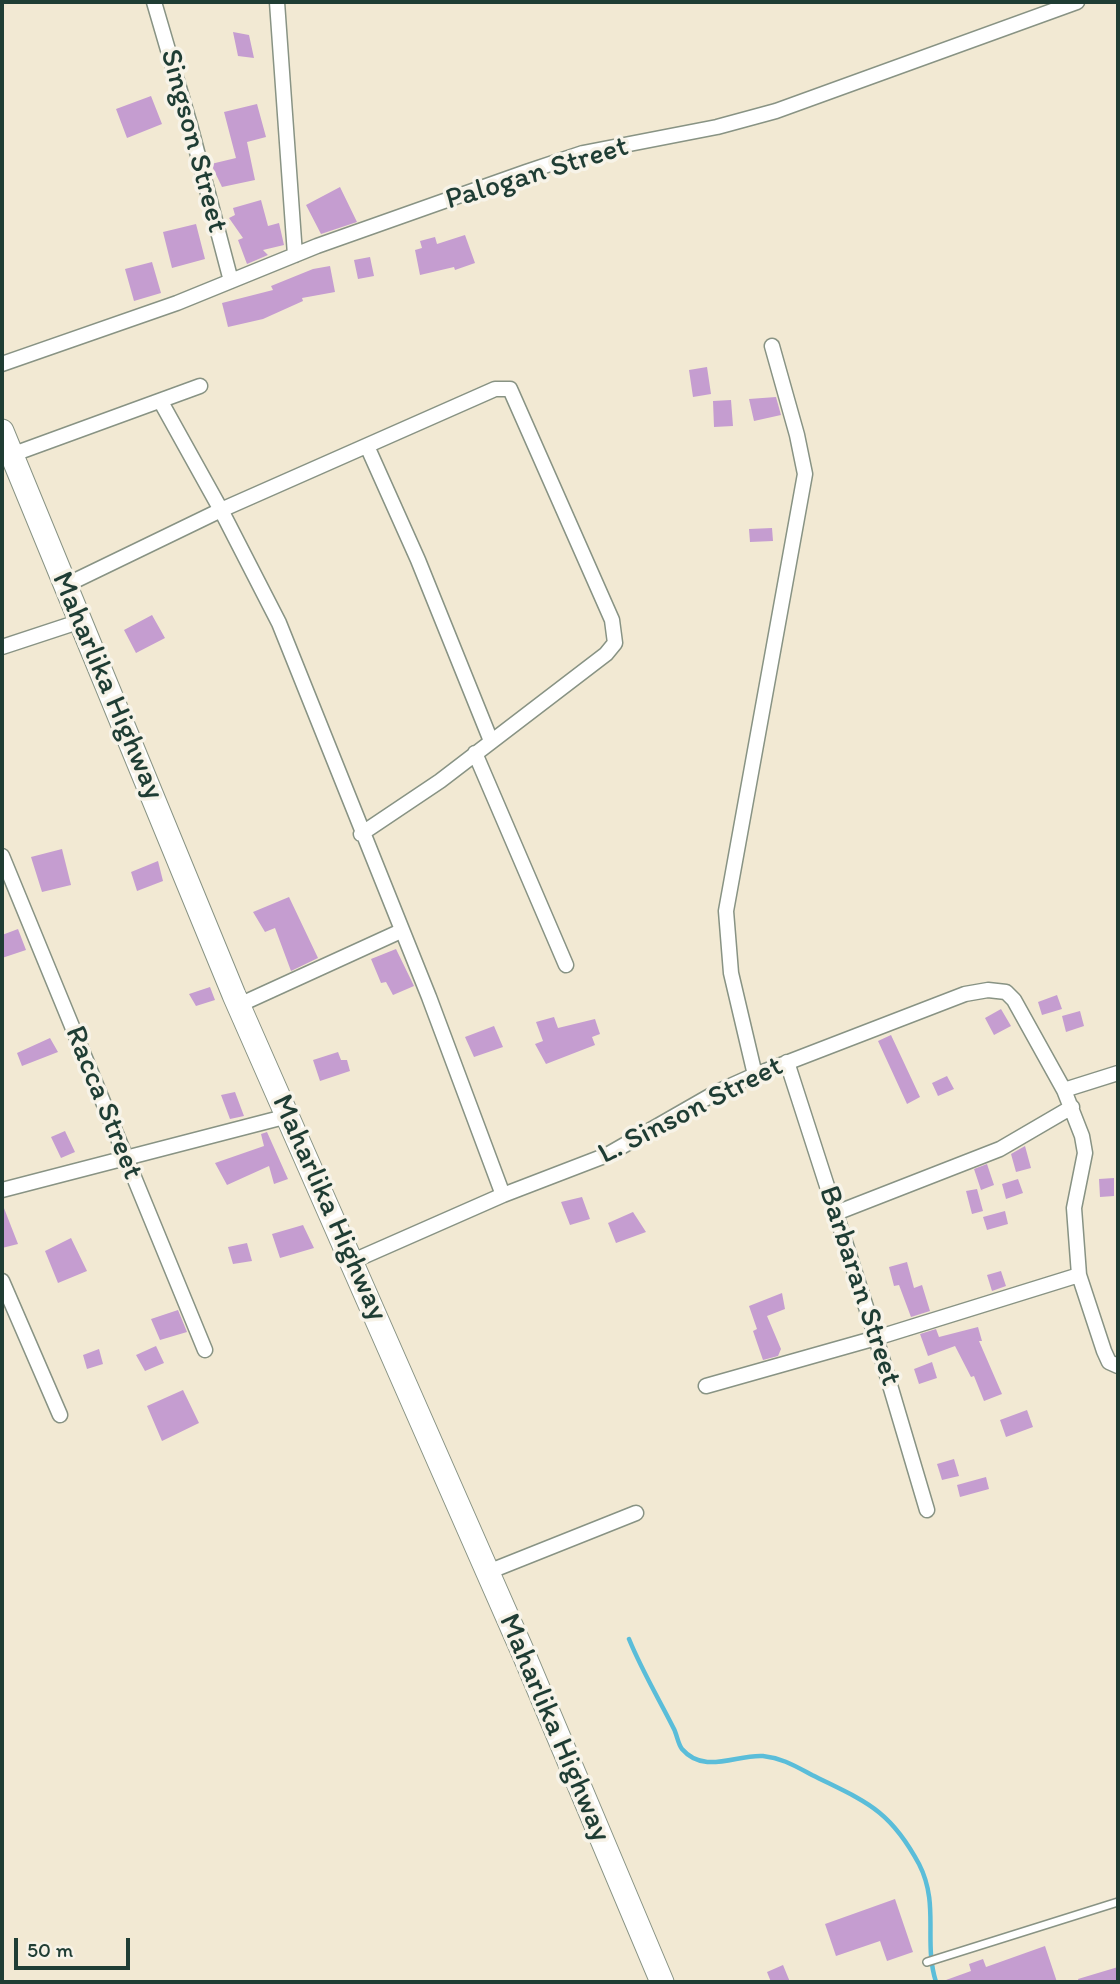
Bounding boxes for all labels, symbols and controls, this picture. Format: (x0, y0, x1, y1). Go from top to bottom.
street label: Singson Street (151, 45, 235, 237)
street label: Palogan Street (441, 129, 633, 219)
street label: Maharlika Highway (43, 567, 171, 805)
street label: Racca Street (56, 1021, 150, 1185)
street label: L. Sinson Street (593, 1049, 789, 1173)
street label: Maharlika Highway (263, 1089, 395, 1327)
street label: Barbaran Street (810, 1182, 908, 1390)
street label: Maharlika Highway (490, 1609, 618, 1847)
scale bar (18, 1924, 133, 1968)
text: 50 m (27, 1937, 73, 1962)

